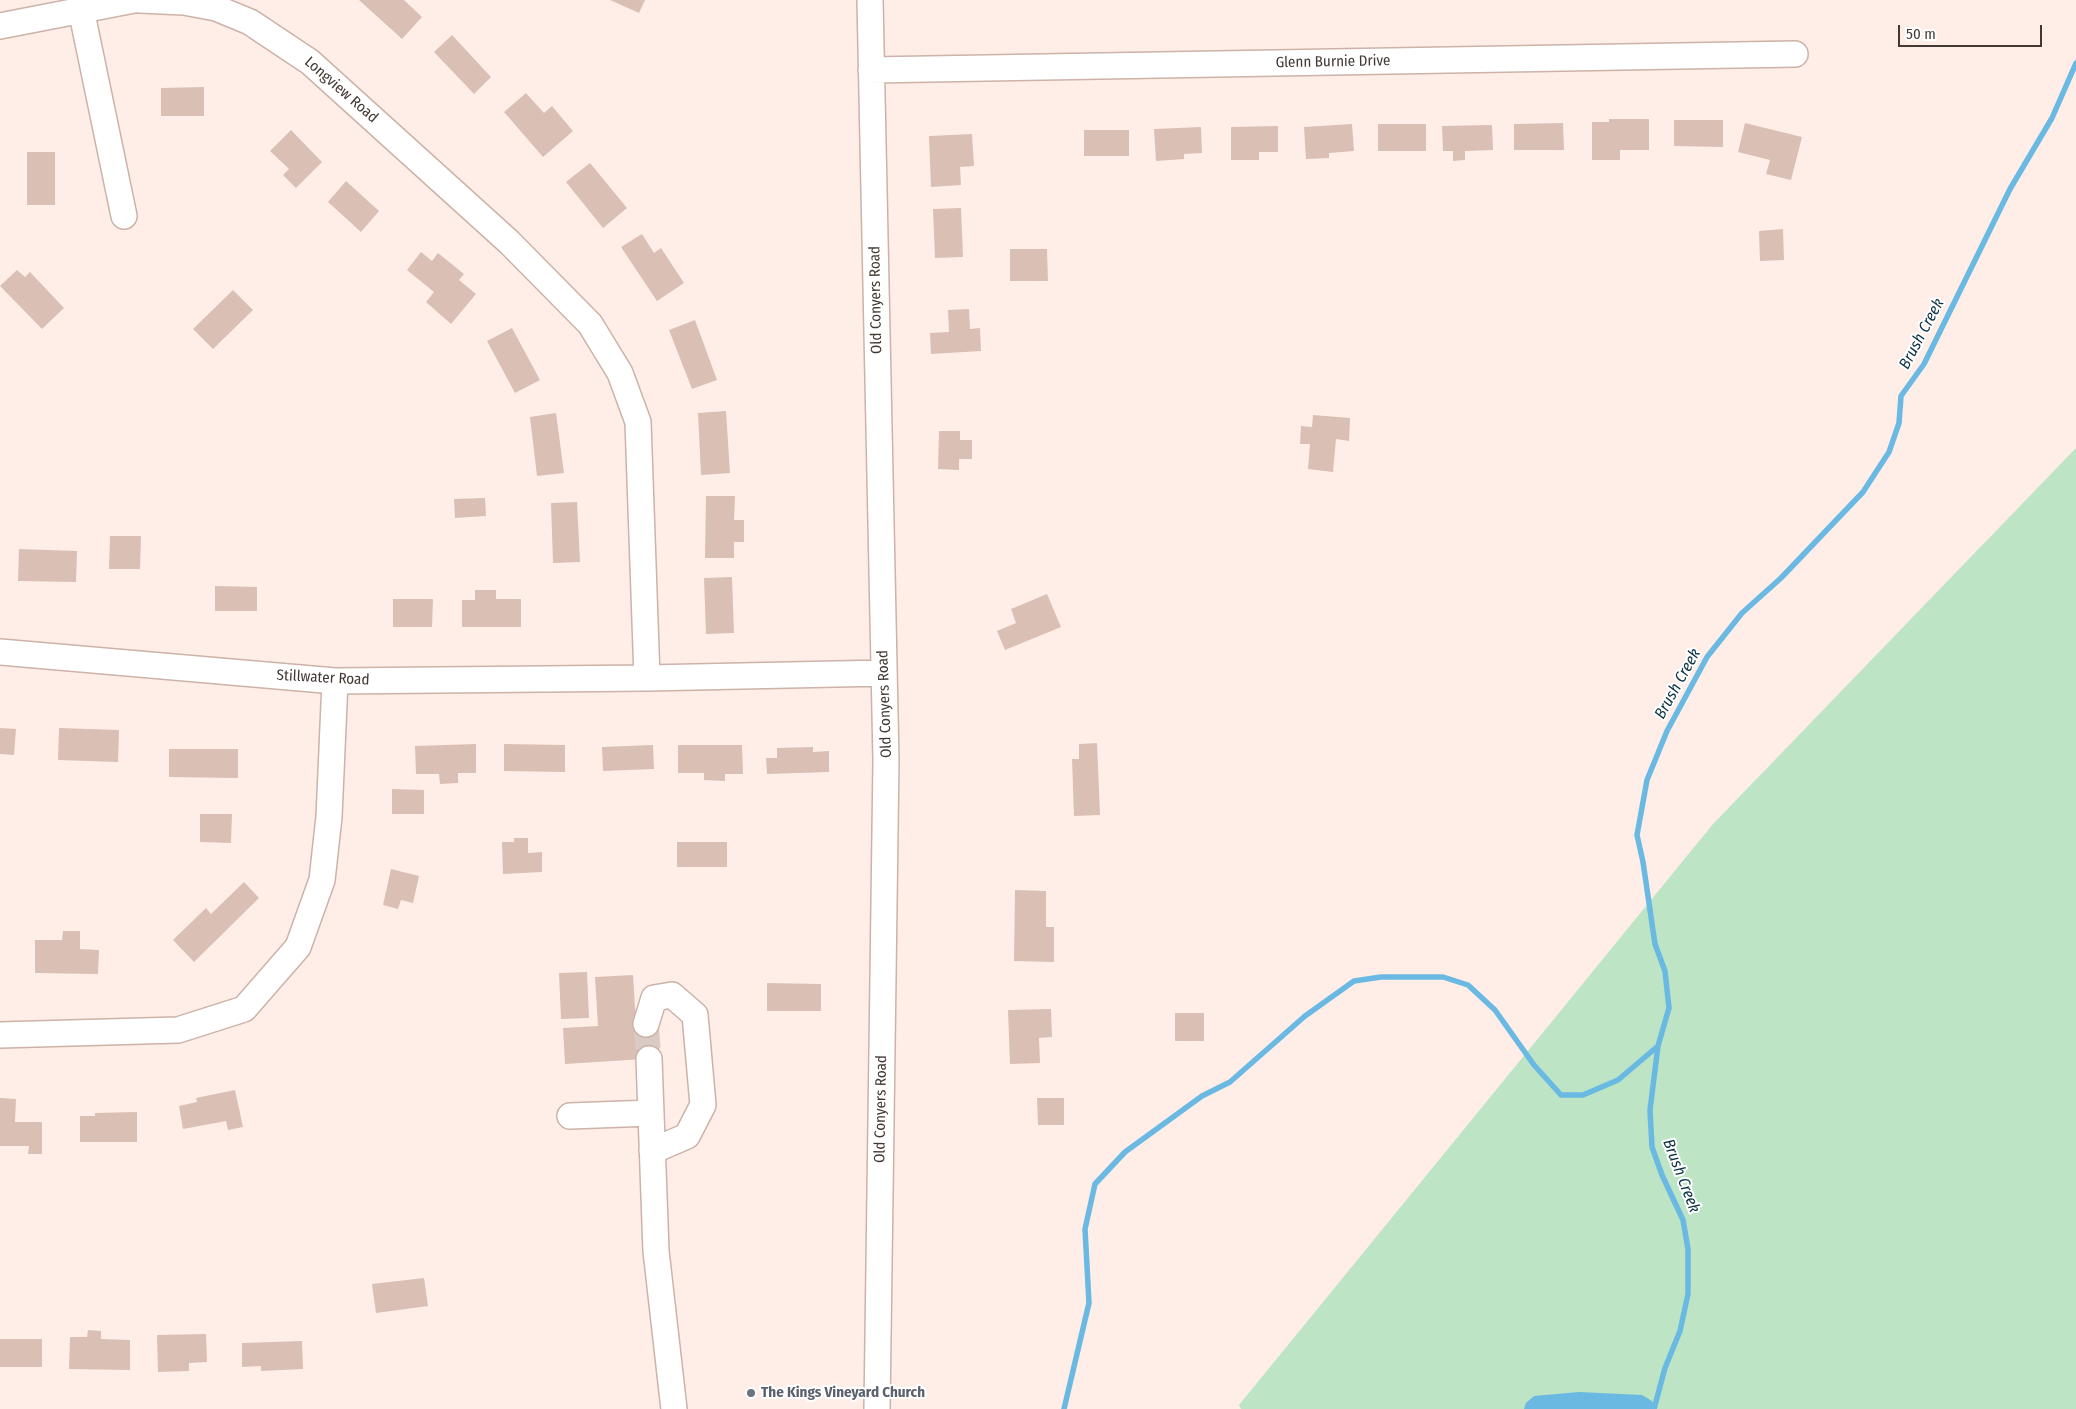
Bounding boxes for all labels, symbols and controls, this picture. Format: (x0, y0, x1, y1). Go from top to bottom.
scale bar (1901, 15, 2045, 47)
text: 50 m (1906, 25, 1936, 43)
street label: Glenn Burnie Drive (1275, 52, 1391, 72)
street label: Longview Road (301, 53, 381, 127)
street label: Old Conyers Road (866, 246, 886, 354)
water label: Brush Creek (1895, 295, 1949, 373)
water label: Brush Creek (1651, 646, 1705, 722)
street label: Old Conyers Road (874, 650, 896, 758)
street label: Stillwater Road (276, 667, 370, 689)
street label: Old Conyers Road (871, 1055, 891, 1163)
water label: Brush Creek (1658, 1136, 1704, 1216)
place label: The Kings Vineyard Church (761, 1384, 925, 1402)
marker: The Kings Vineyard Church (745, 1387, 757, 1399)

